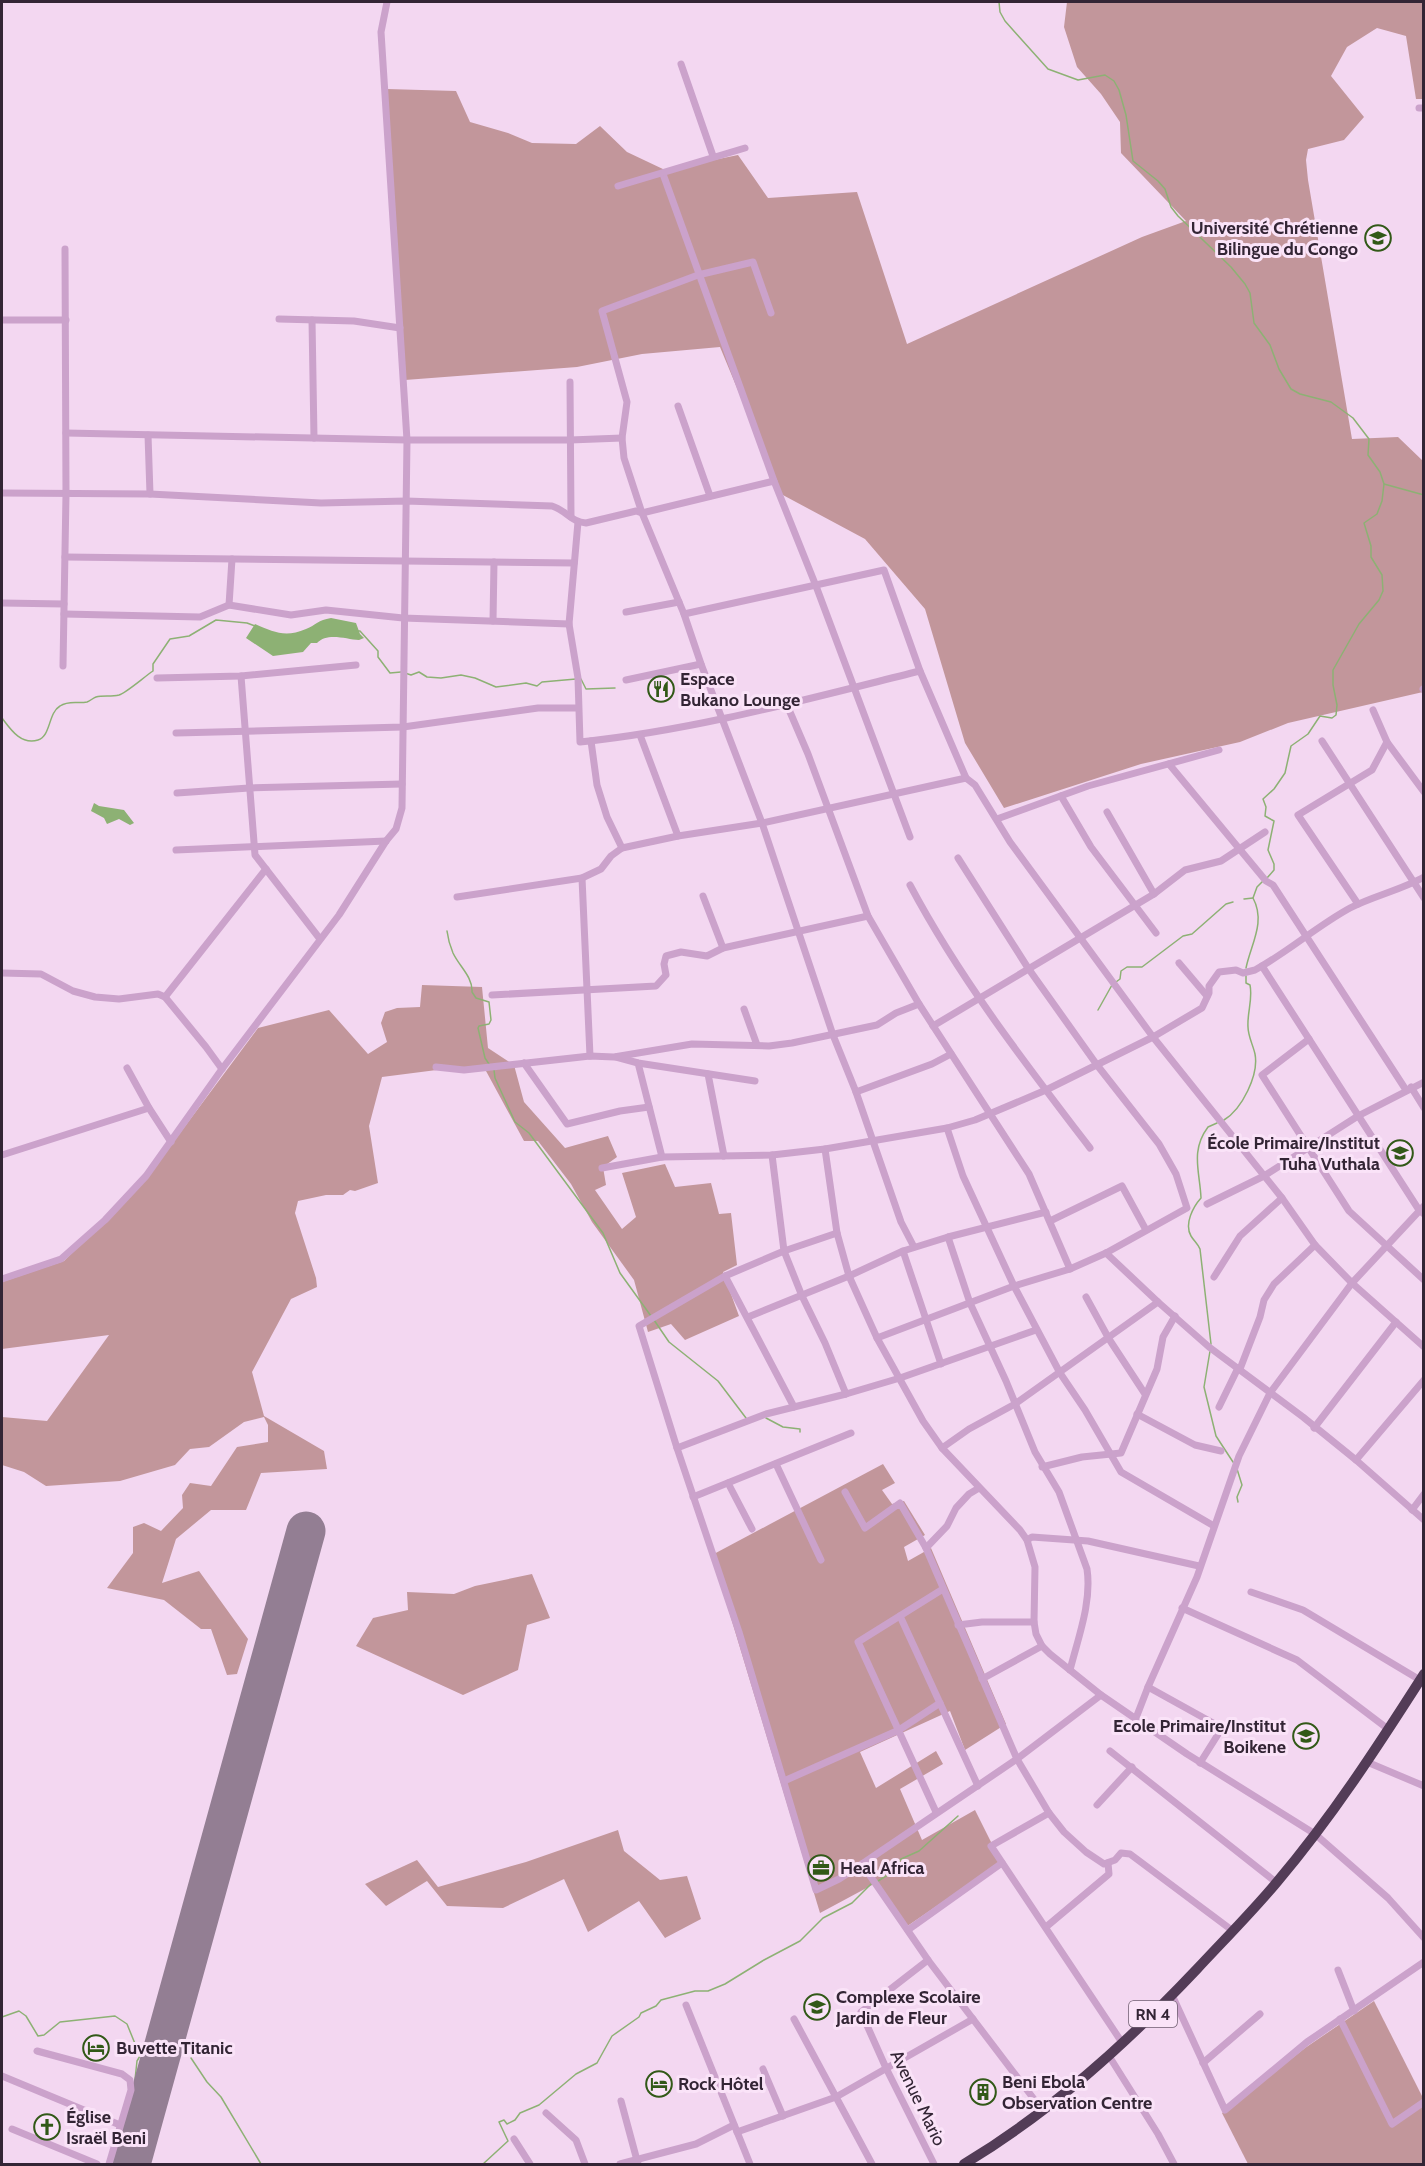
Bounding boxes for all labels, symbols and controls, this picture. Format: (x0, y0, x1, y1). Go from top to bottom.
place label: Université Chrétienne Bilingue du Congo (1191, 217, 1358, 260)
school or university icon: Université Chrétienne Bilingue du Congo (1363, 223, 1393, 253)
place label: Espace Bukano Lounge (680, 668, 800, 711)
restaurant icon: Espace Bukano Lounge (646, 674, 676, 704)
place label: École Primaire/Institut Tuha Vuthala (1207, 1132, 1380, 1175)
school or university icon: École Primaire/Institut Tuha Vuthala (1385, 1138, 1415, 1168)
place label: Ecole Primaire/Institut Boikene (1113, 1715, 1286, 1758)
school or university icon: Ecole Primaire/Institut Boikene (1291, 1721, 1321, 1751)
office icon: Heal Africa (806, 1853, 836, 1883)
place label: Heal Africa (840, 1857, 924, 1879)
place label: Complexe Scolaire Jardin de Fleur (835, 1986, 981, 2029)
school or university icon: Complexe Scolaire Jardin de Fleur (802, 1992, 832, 2022)
road number: RN 4 (1129, 2001, 1177, 2027)
hotel icon: Buvette Titanic (81, 2033, 111, 2063)
place label: Buvette Titanic (116, 2037, 233, 2059)
street label: Avenue Mario (885, 2047, 951, 2150)
hotel icon: Rock Hôtel (644, 2069, 674, 2099)
place label: Beni Ebola Observation Centre (1002, 2071, 1152, 2114)
place label: Rock Hôtel (678, 2073, 764, 2095)
building icon: Beni Ebola Observation Centre (968, 2077, 998, 2107)
place label: Église Israël Beni (66, 2106, 146, 2149)
church icon: Église Israël Beni (32, 2112, 62, 2142)

